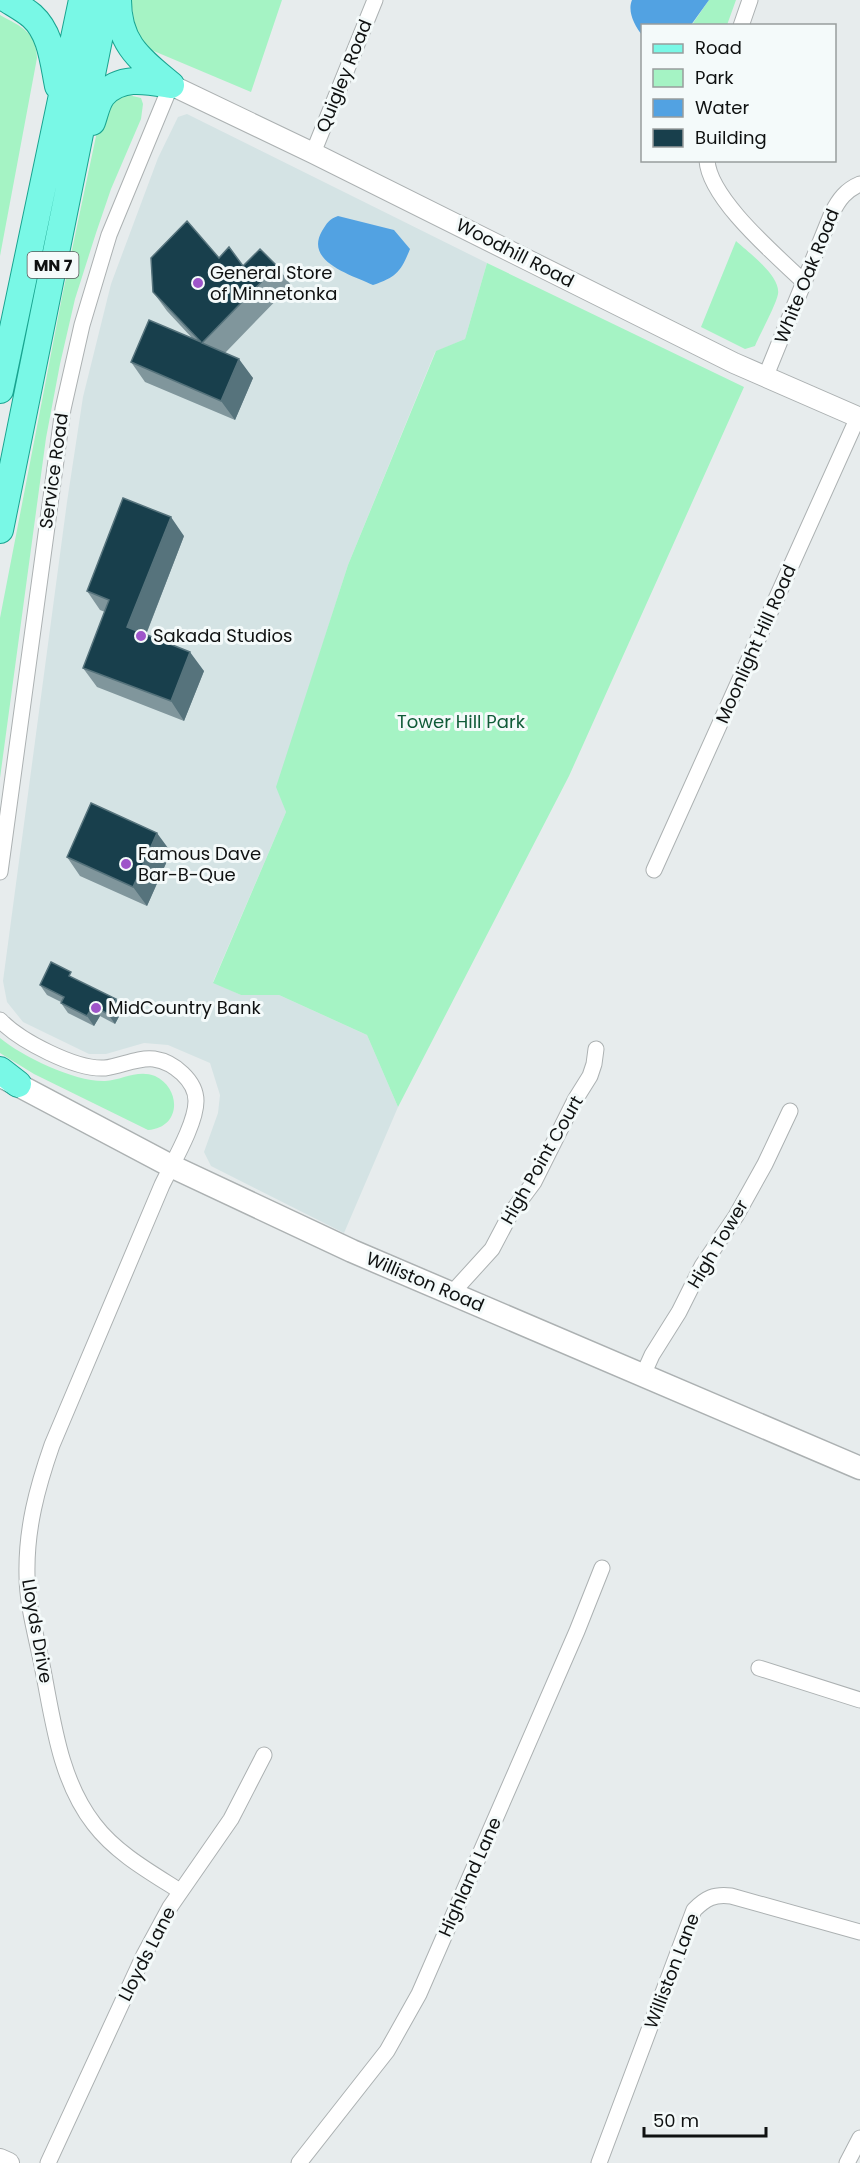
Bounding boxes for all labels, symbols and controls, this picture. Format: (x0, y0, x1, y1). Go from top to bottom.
street label: Quigley Road (310, 16, 378, 136)
legend (641, 24, 836, 162)
text: Road (695, 35, 742, 60)
text: Park (695, 65, 734, 90)
text: Water (695, 95, 749, 120)
text: Building (695, 125, 767, 150)
street label: White Oak Road (768, 205, 845, 347)
street label: Woodhill Road (452, 212, 578, 293)
road number: MN 7 (28, 252, 78, 278)
place label: General Store of Minnetonka (210, 260, 337, 306)
marker: General Store of Minnetonka (191, 276, 205, 290)
street label: Service Road (33, 411, 74, 530)
street label: Moonlight Hill Road (709, 560, 802, 727)
place label: Sakada Studios (153, 623, 292, 648)
marker: Sakada Studios (134, 629, 148, 643)
park label: Tower Hill Park (397, 709, 526, 734)
place label: Famous Dave Bar-B-Que (138, 841, 261, 887)
marker: Famous Dave Bar-B-Que (119, 857, 133, 871)
place label: MidCountry Bank (108, 995, 261, 1020)
marker: MidCountry Bank (89, 1001, 103, 1015)
street label: High Point Court (495, 1091, 589, 1229)
street label: High Tower (681, 1195, 754, 1293)
street label: Williston Road (362, 1245, 488, 1318)
street label: Lloyds Drive (16, 1577, 59, 1685)
street label: Highland Lane (432, 1813, 507, 1940)
street label: Lloyds Lane (112, 1902, 181, 2005)
street label: Williston Lane (638, 1910, 705, 2032)
scale bar (644, 2100, 766, 2138)
text: 50 m (653, 2108, 699, 2133)

